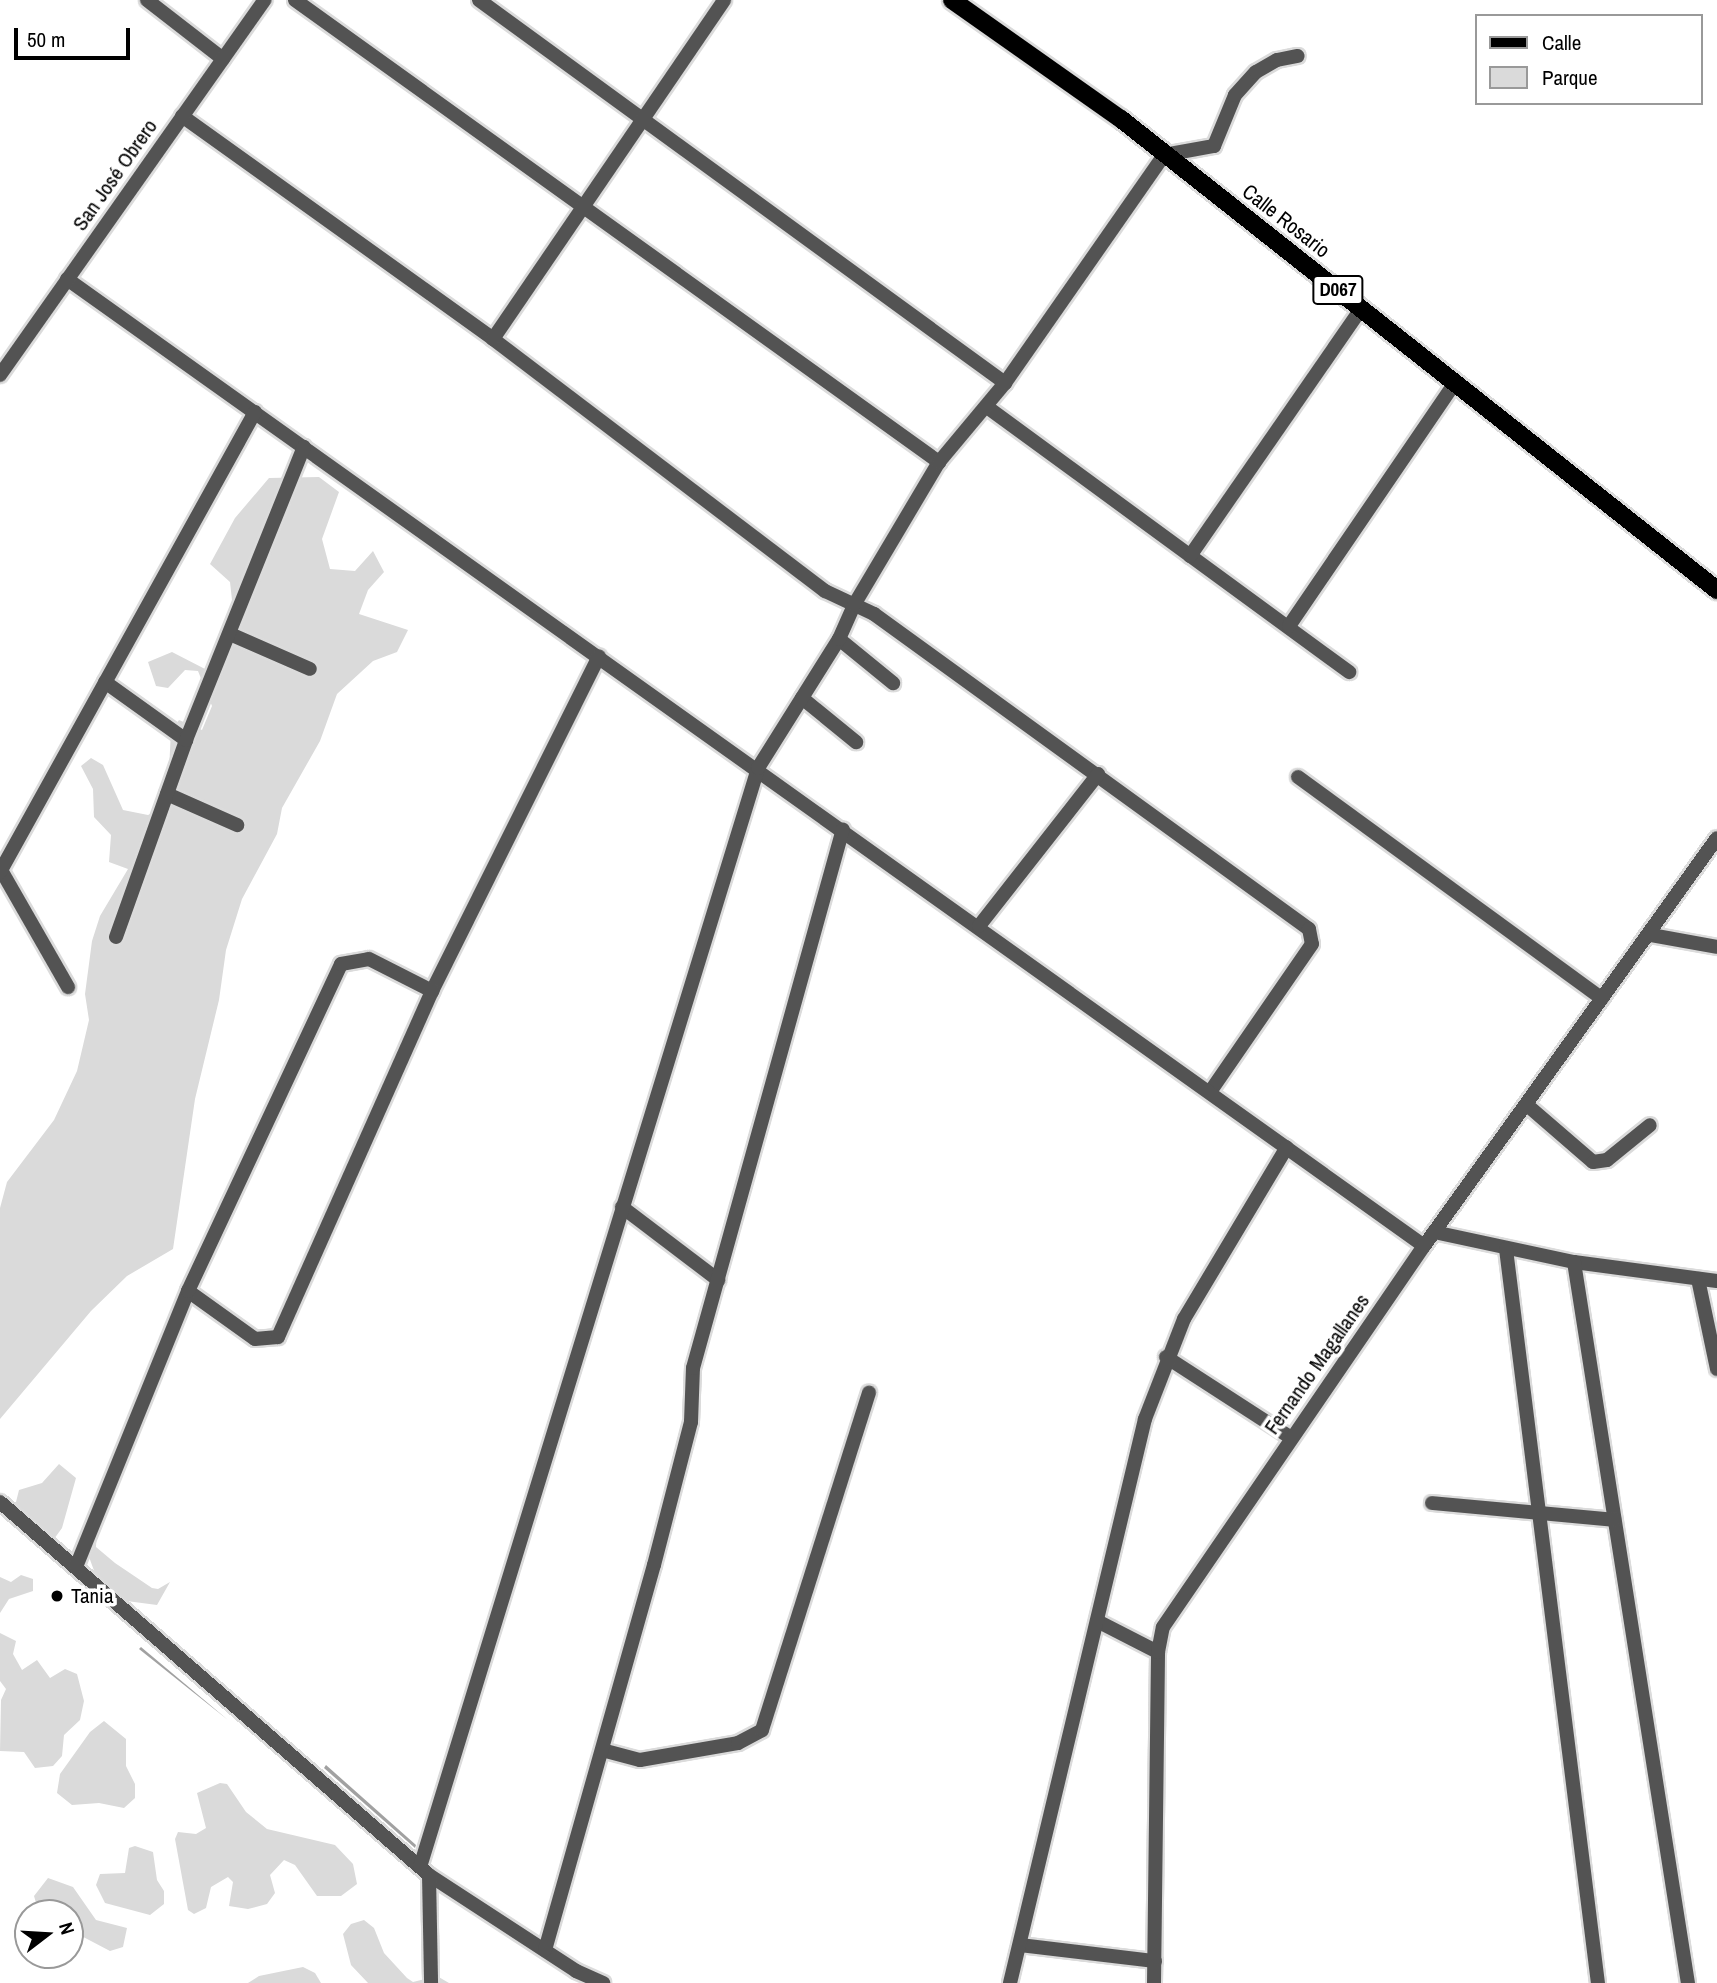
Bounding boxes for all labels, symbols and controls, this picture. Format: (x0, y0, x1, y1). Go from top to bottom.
scale bar (18, 14, 133, 58)
legend (1476, 14, 1703, 105)
text: 50 m (27, 25, 65, 54)
text: Calle (1542, 28, 1581, 57)
text: Parque (1542, 63, 1598, 92)
street label: San José Obrero (67, 114, 163, 236)
street label: Calle Rosario (1237, 179, 1335, 263)
road number: D067 (1312, 274, 1364, 306)
street label: Fernando Magallanes (1259, 1289, 1375, 1439)
place label: Tania (71, 1583, 113, 1609)
marker: Tania (49, 1588, 65, 1604)
north arrow (14, 1899, 84, 1969)
text: N (53, 1919, 81, 1938)

